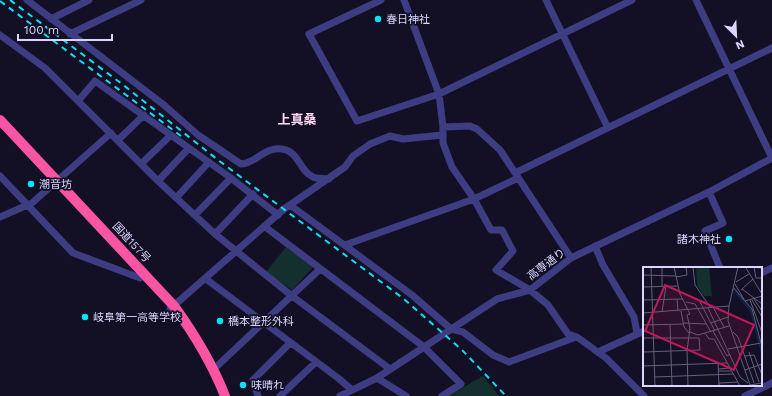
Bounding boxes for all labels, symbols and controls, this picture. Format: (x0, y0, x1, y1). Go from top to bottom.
place label: 春日神社 (386, 13, 430, 26)
marker: 春日神社 (373, 14, 383, 24)
scale bar (18, 16, 112, 42)
north arrow (716, 16, 756, 56)
text: 100 m (24, 23, 59, 37)
text: N (733, 37, 746, 52)
district label: 上真桑 (277, 112, 317, 127)
place label: 潮音坊 (39, 178, 72, 191)
marker: 潮音坊 (26, 179, 36, 189)
street label: 国道157号 (110, 220, 153, 265)
place label: 諸木神社 (677, 233, 721, 246)
marker: 諸木神社 (724, 234, 734, 244)
street label: 高専通り (525, 246, 568, 283)
inset map (643, 267, 762, 386)
place label: 岐阜第一高等学校 (93, 311, 181, 324)
marker: 岐阜第一高等学校 (80, 312, 90, 322)
place label: 橋本整形外科 (228, 315, 294, 328)
marker: 橋本整形外科 (215, 316, 225, 326)
place label: 味晴れ (251, 379, 284, 392)
marker: 味晴れ (238, 380, 248, 390)

